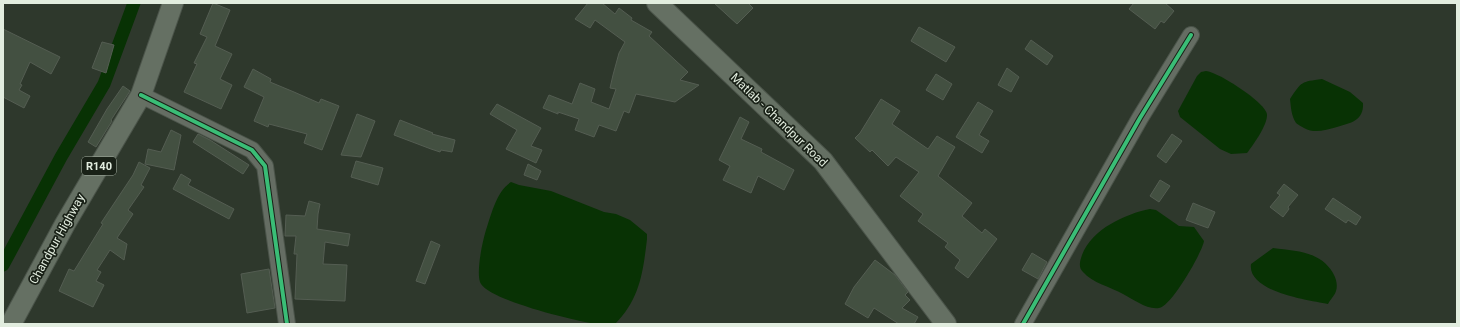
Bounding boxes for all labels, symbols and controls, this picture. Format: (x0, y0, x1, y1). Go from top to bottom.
street label: Matlab - Chandpur Road (728, 70, 830, 170)
road number: R140 (82, 157, 116, 175)
street label: Chandpur Highway (26, 191, 88, 286)

